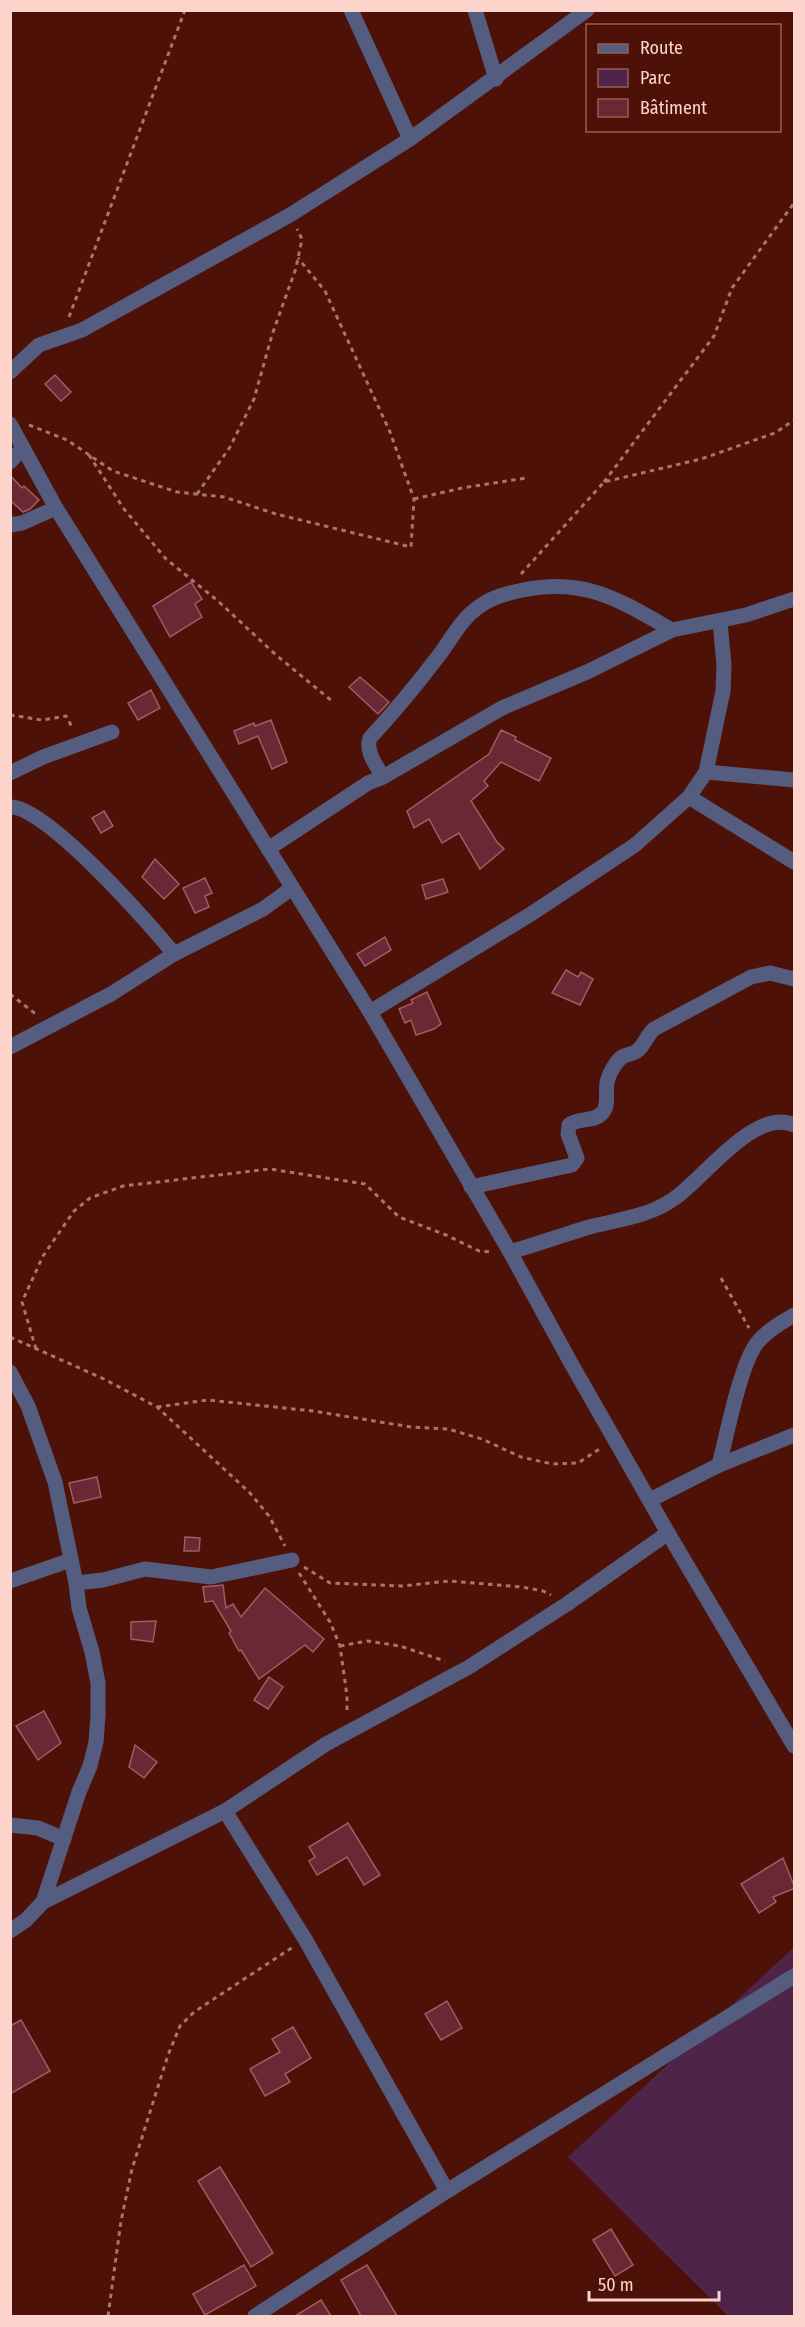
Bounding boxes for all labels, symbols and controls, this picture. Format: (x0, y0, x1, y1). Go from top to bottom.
legend (586, 24, 781, 132)
text: Route (640, 37, 683, 59)
text: Parc (640, 67, 671, 89)
text: Bâtiment (640, 97, 707, 119)
scale bar (589, 2264, 720, 2302)
text: 50 m (598, 2274, 634, 2296)

